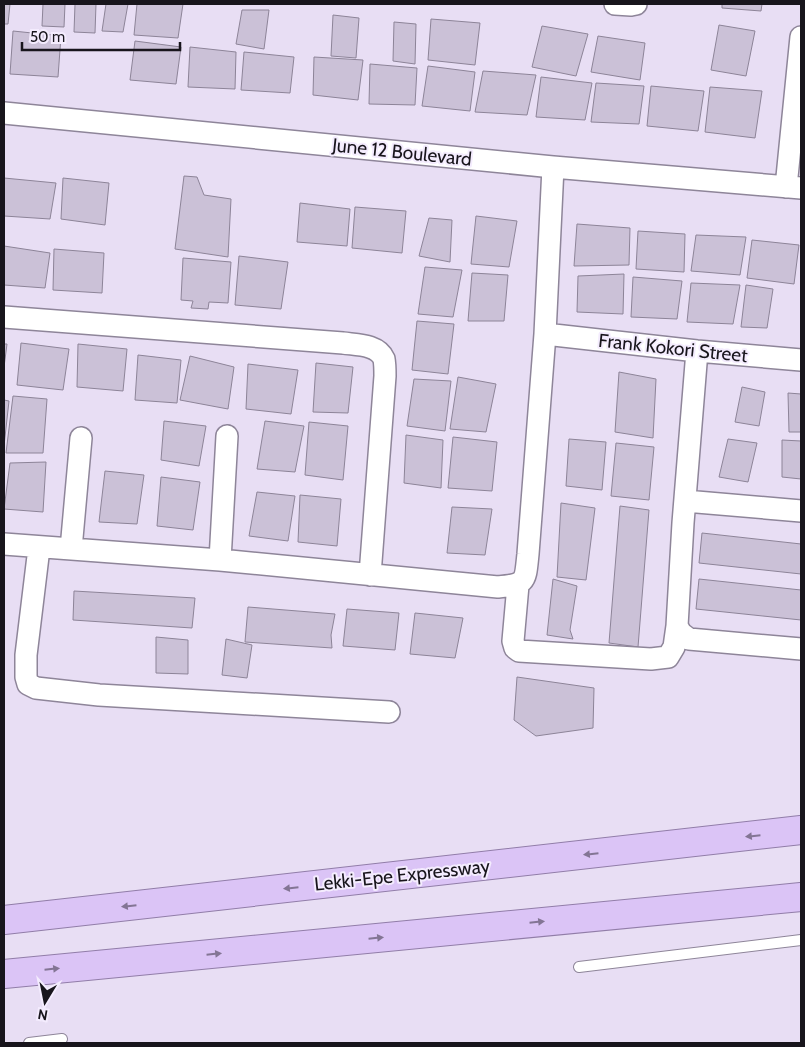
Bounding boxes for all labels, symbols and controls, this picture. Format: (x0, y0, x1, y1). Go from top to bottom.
scale bar (22, 20, 180, 52)
text: 50 m (30, 28, 65, 46)
street label: June 12 Boulevard (330, 133, 473, 171)
street label: Frank Kokori Street (597, 329, 749, 367)
one-way arrow (745, 832, 761, 840)
one-way arrow (583, 850, 599, 858)
street label: Lekki-Epe Expressway (313, 854, 491, 896)
one-way arrow (282, 884, 298, 892)
one-way arrow (121, 902, 137, 910)
one-way arrow (530, 918, 546, 926)
one-way arrow (368, 934, 384, 942)
one-way arrow (206, 949, 222, 957)
one-way arrow (45, 965, 61, 973)
north arrow (20, 977, 70, 1027)
text: N (36, 1005, 49, 1025)

